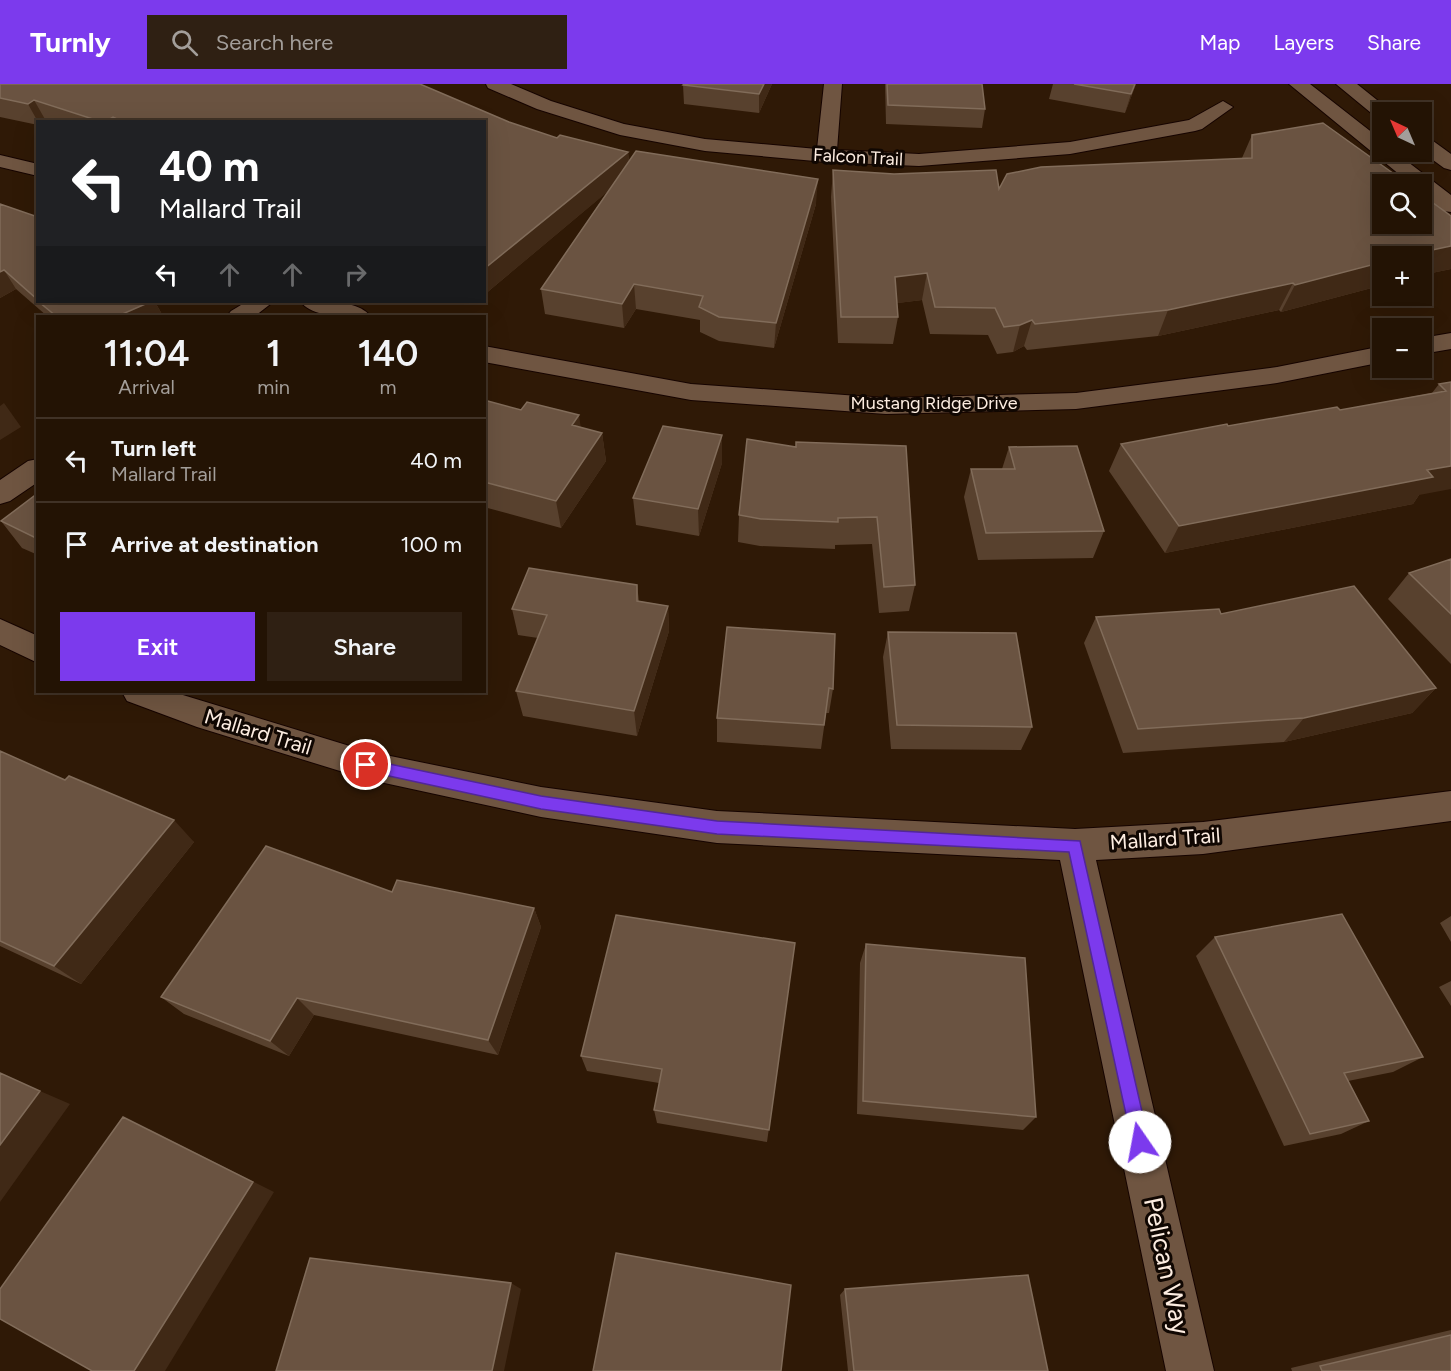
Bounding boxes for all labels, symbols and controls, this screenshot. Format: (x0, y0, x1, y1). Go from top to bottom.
search box (147, 15, 567, 69)
text: Turnly (30, 25, 111, 59)
icon: search (168, 26, 201, 59)
text: Search here (216, 29, 333, 56)
text: Map (1200, 30, 1240, 55)
text: Layers (1273, 30, 1334, 55)
text: Share (1367, 30, 1421, 55)
north arrow (1372, 102, 1432, 162)
map controls (1372, 102, 1432, 378)
text: 40 m (159, 141, 259, 192)
icon: left (60, 144, 138, 222)
street label: Falcon Trail (812, 144, 904, 170)
button: search (1372, 174, 1432, 234)
text: Mallard Trail (159, 192, 302, 225)
button: + (1372, 246, 1432, 306)
icon: left (150, 258, 183, 291)
icon: ahead (213, 258, 246, 291)
icon: ahead (276, 258, 309, 291)
icon: right (339, 258, 372, 291)
button: − (1372, 318, 1432, 378)
text: 11:04 (104, 332, 190, 375)
text: 1 (266, 332, 281, 375)
text: 140 (358, 332, 418, 375)
text: Arrival (118, 375, 175, 399)
text: min (257, 375, 290, 399)
text: m (379, 375, 397, 399)
street label: Mustang Ridge Drive (850, 392, 1018, 414)
text: Turn left (111, 435, 197, 462)
icon: left (60, 444, 93, 477)
text: 40 m (410, 447, 462, 474)
text: Mallard Trail (111, 462, 217, 486)
icon: arrive (60, 528, 93, 561)
text: Arrive at destination (111, 531, 319, 558)
text: 100 m (401, 531, 462, 558)
button: Exit (60, 612, 255, 681)
button: Share (267, 612, 462, 681)
street label: Mallard Trail (201, 703, 315, 760)
pin (340, 739, 391, 790)
icon: arrive (349, 748, 382, 781)
street label: Mallard Trail (1109, 822, 1221, 855)
position arrow (1108, 1110, 1172, 1174)
street label: Pelican Way (1137, 1194, 1197, 1338)

